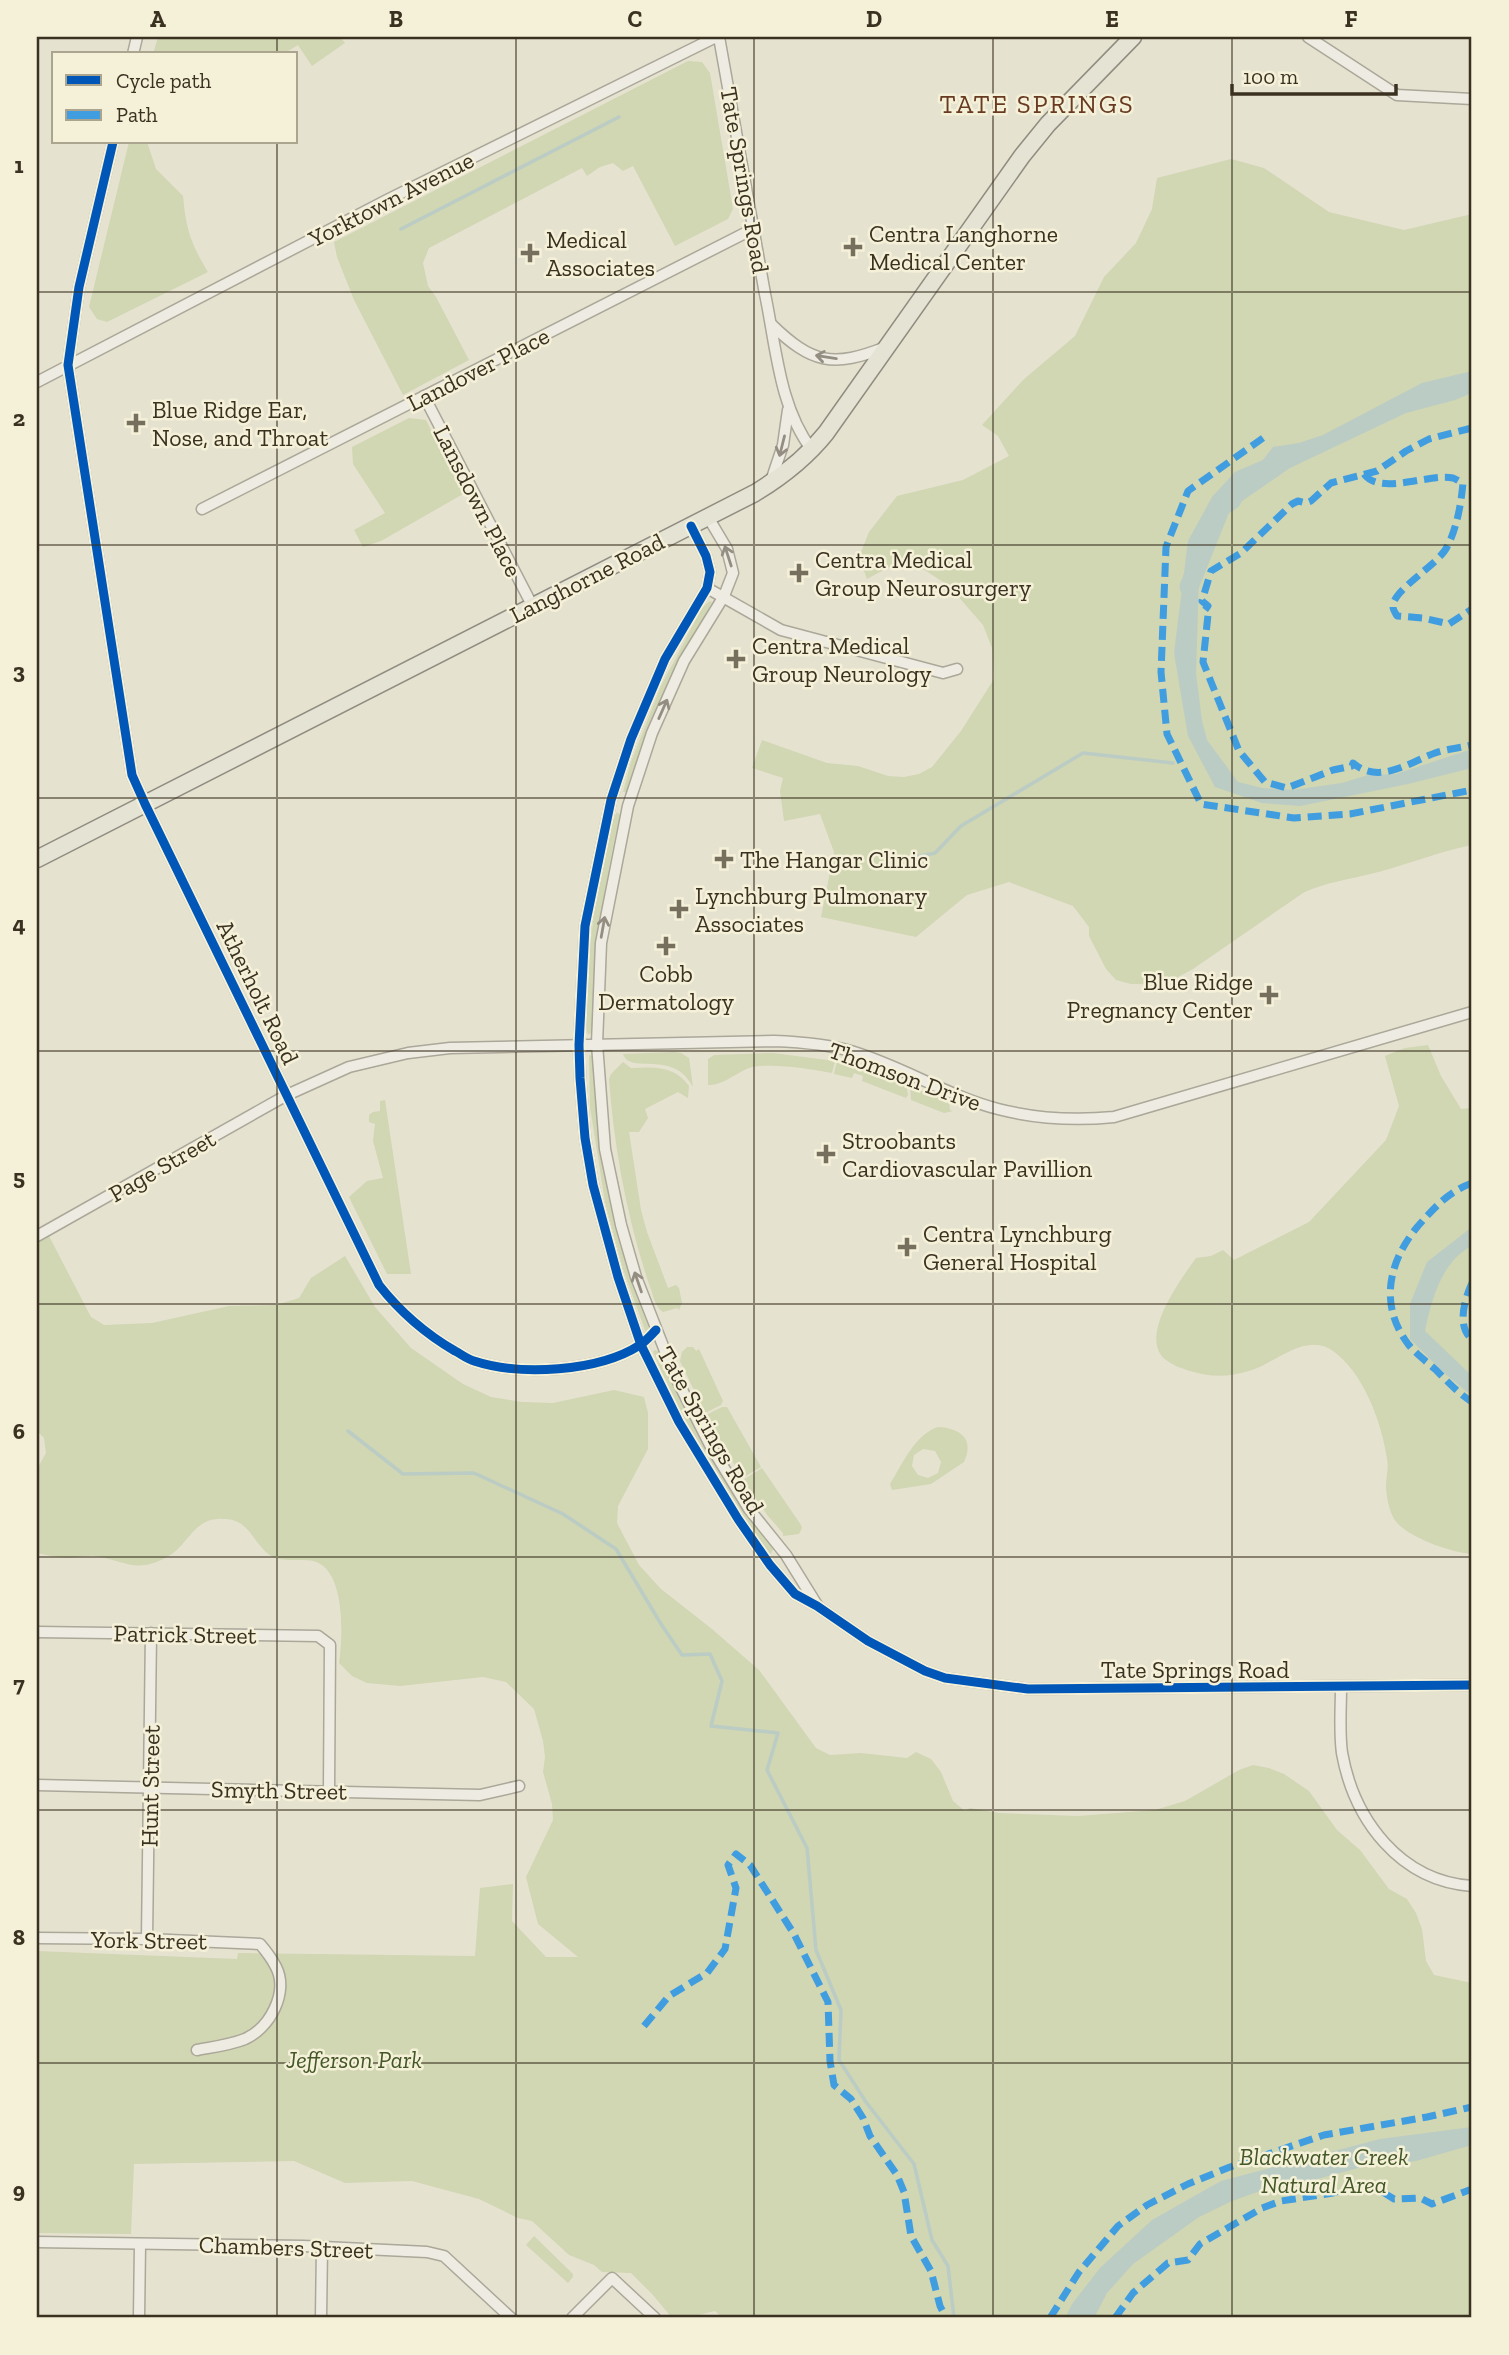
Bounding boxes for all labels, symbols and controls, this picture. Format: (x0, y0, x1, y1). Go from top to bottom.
text: A (150, 5, 166, 33)
text: B (389, 5, 403, 33)
text: C (628, 5, 642, 33)
text: D (866, 5, 882, 33)
text: E (1105, 5, 1119, 33)
text: F (1344, 5, 1358, 33)
legend (52, 52, 298, 144)
scale bar (1232, 52, 1397, 96)
text: 100 m (1243, 64, 1298, 89)
text: Cycle path (116, 68, 211, 93)
street label: Tate Springs Road (714, 85, 776, 275)
district label: TATE SPRINGS (939, 88, 1135, 120)
text: Path (116, 102, 158, 127)
street label: Yorktown Avenue (303, 145, 478, 254)
text: 1 (14, 151, 24, 179)
place label: Centra Langhorne Medical Center (869, 219, 1058, 276)
place label: Medical Associates (546, 225, 655, 282)
marker: Centra Langhorne Medical Center (843, 237, 863, 257)
marker: Medical Associates (520, 243, 540, 263)
street label: Landover Place (402, 321, 554, 417)
one-way arrow (815, 351, 838, 364)
place label: Blue Ridge Ear, Nose, and Throat (152, 395, 328, 452)
text: 2 (13, 404, 25, 432)
marker: Blue Ridge Ear, Nose, and Throat (126, 413, 146, 433)
street label: Lansdown Place (427, 421, 529, 581)
one-way arrow (775, 434, 788, 456)
street label: Langhorne Road (505, 527, 669, 629)
one-way arrow (721, 545, 733, 567)
place label: Centra Medical Group Neurosurgery (815, 545, 1032, 602)
marker: Centra Medical Group Neurosurgery (789, 563, 809, 583)
place label: Centra Medical Group Neurology (752, 631, 932, 688)
marker: Centra Medical Group Neurology (726, 649, 746, 669)
text: 3 (13, 657, 25, 685)
one-way arrow (657, 699, 670, 720)
place label: The Hangar Clinic (740, 845, 928, 874)
marker: The Hangar Clinic (714, 849, 734, 869)
place label: Lynchburg Pulmonary Associates (695, 881, 928, 938)
marker: Lynchburg Pulmonary Associates (669, 899, 689, 919)
text: 4 (12, 910, 26, 938)
street label: Atherholt Road (211, 915, 305, 1069)
one-way arrow (597, 916, 611, 939)
marker: Cobb Dermatology (656, 936, 676, 956)
place label: Cobb Dermatology (598, 959, 735, 1016)
place label: Blue Ridge Pregnancy Center (1067, 967, 1253, 1024)
marker: Blue Ridge Pregnancy Center (1259, 985, 1279, 1005)
street label: Thomson Drive (825, 1035, 985, 1117)
street label: Page Street (104, 1124, 221, 1208)
place label: Stroobants Cardiovascular Pavillion (842, 1126, 1092, 1183)
marker: Stroobants Cardiovascular Pavillion (816, 1144, 836, 1164)
text: 5 (13, 1163, 25, 1191)
place label: Centra Lynchburg General Hospital (923, 1219, 1112, 1276)
marker: Centra Lynchburg General Hospital (897, 1237, 917, 1257)
one-way arrow (631, 1271, 643, 1293)
street label: Tate Springs Road (651, 1341, 771, 1519)
text: 6 (13, 1417, 25, 1445)
street label: Patrick Street (113, 1618, 257, 1650)
street label: Tate Springs Road (1101, 1655, 1289, 1684)
text: 7 (13, 1670, 25, 1698)
street label: Hunt Street (134, 1724, 166, 1847)
street label: Smyth Street (211, 1774, 347, 1806)
text: 8 (13, 1923, 25, 1951)
street label: York Street (90, 1924, 207, 1956)
park label: Jefferson Park (285, 2045, 422, 2074)
park label: Blackwater Creek Natural Area (1239, 2142, 1409, 2199)
text: 9 (13, 2176, 25, 2204)
street label: Chambers Street (198, 2229, 374, 2265)

